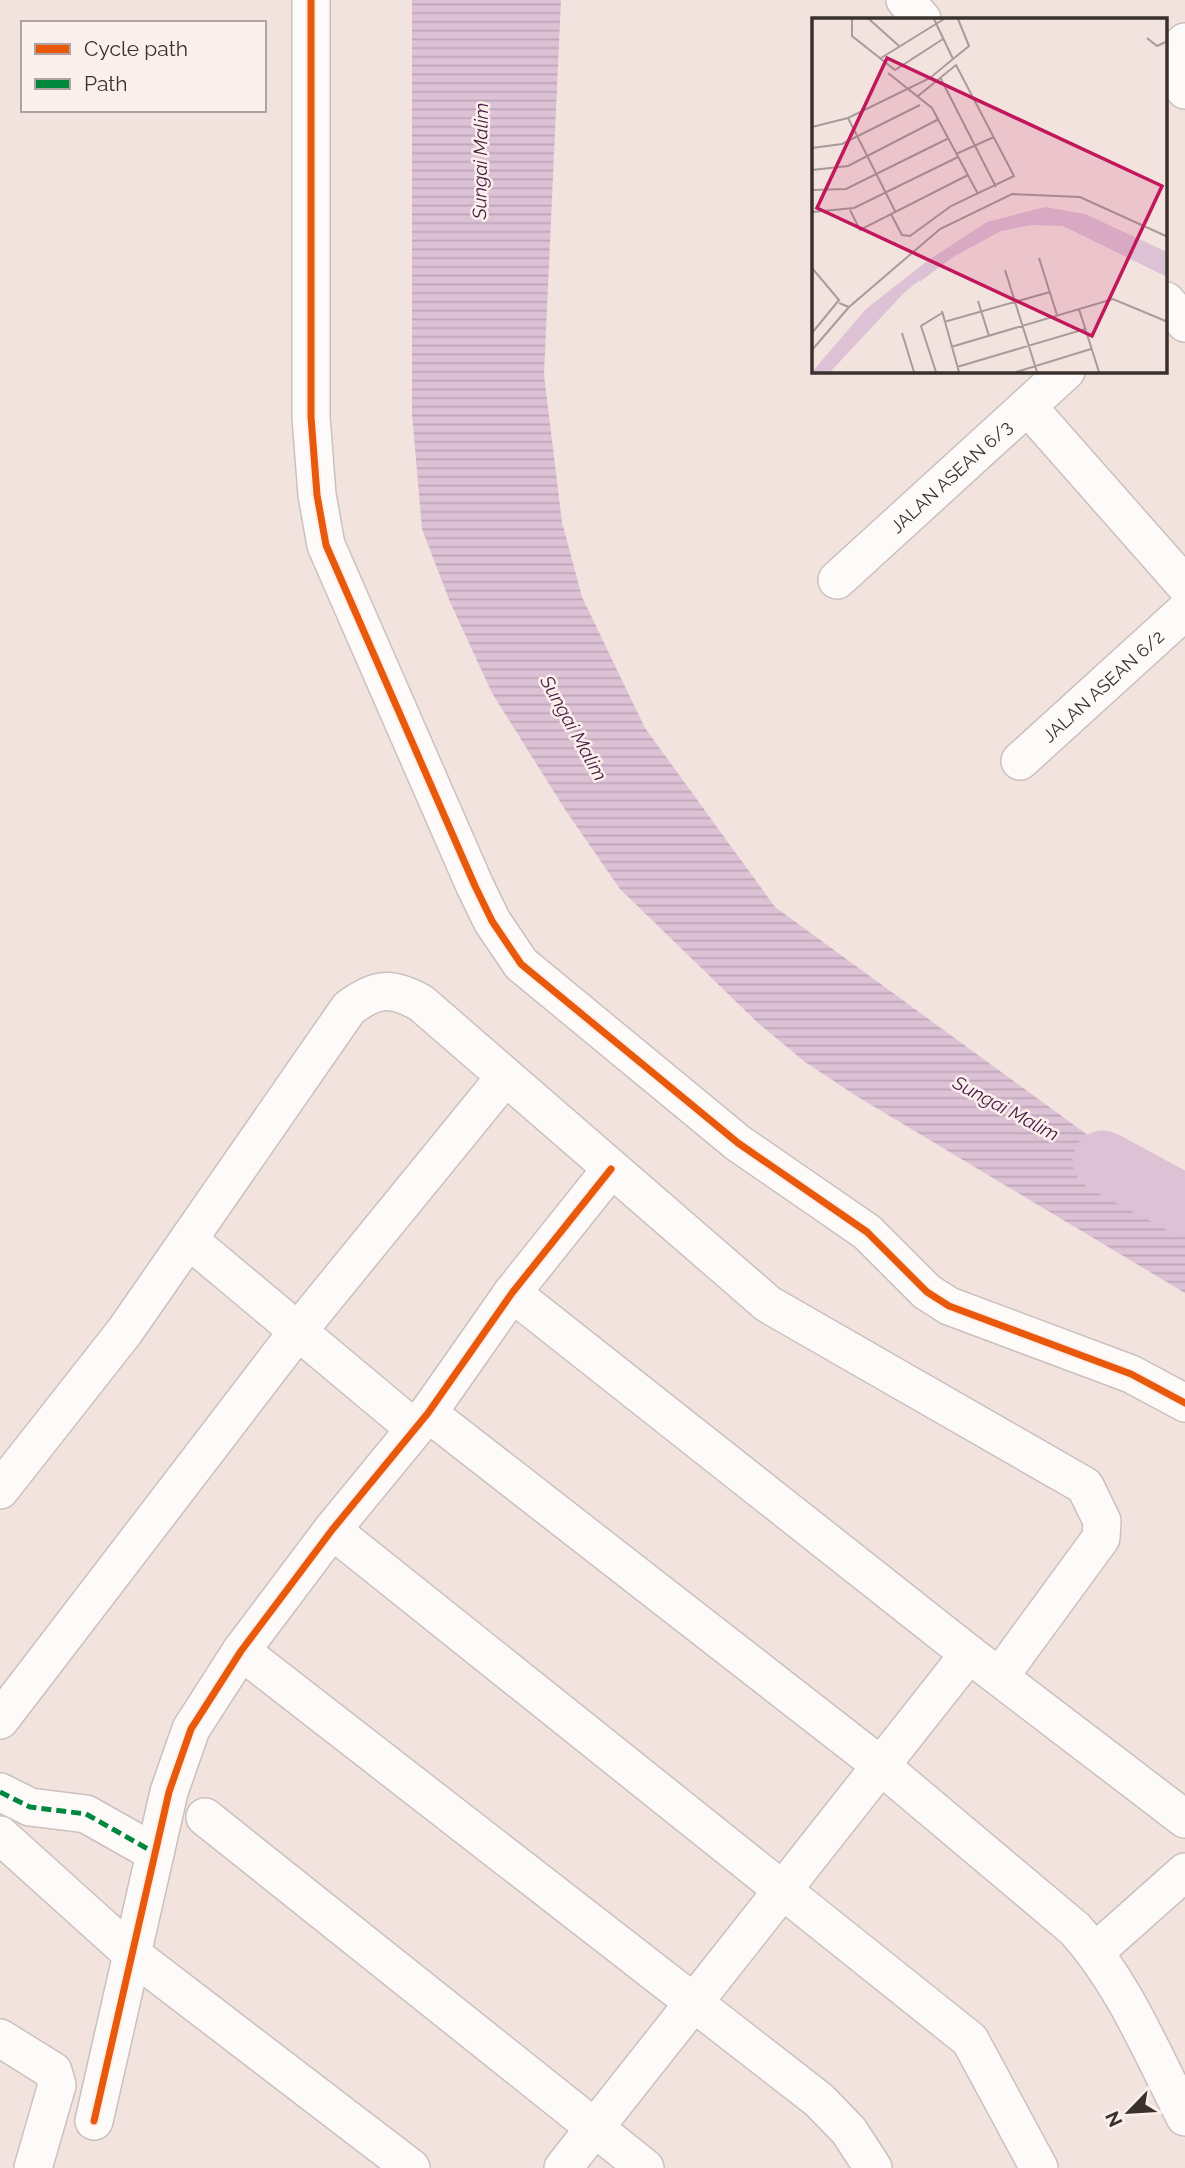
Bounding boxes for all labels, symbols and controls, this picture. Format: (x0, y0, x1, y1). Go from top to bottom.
inset map (812, 18, 1168, 373)
legend (21, 21, 266, 112)
text: Cycle path (84, 36, 188, 61)
text: Path (84, 71, 128, 96)
water label: Sungai Malim (468, 102, 492, 221)
street label: JALAN ASEAN 6/3 (886, 416, 1016, 537)
street label: JALAN ASEAN 6/2 (1038, 625, 1168, 746)
water label: Sungai Malim (536, 671, 612, 784)
water label: Sungai Malim (948, 1070, 1063, 1145)
north arrow (1094, 2077, 1164, 2147)
text: N (1101, 2108, 1127, 2130)

